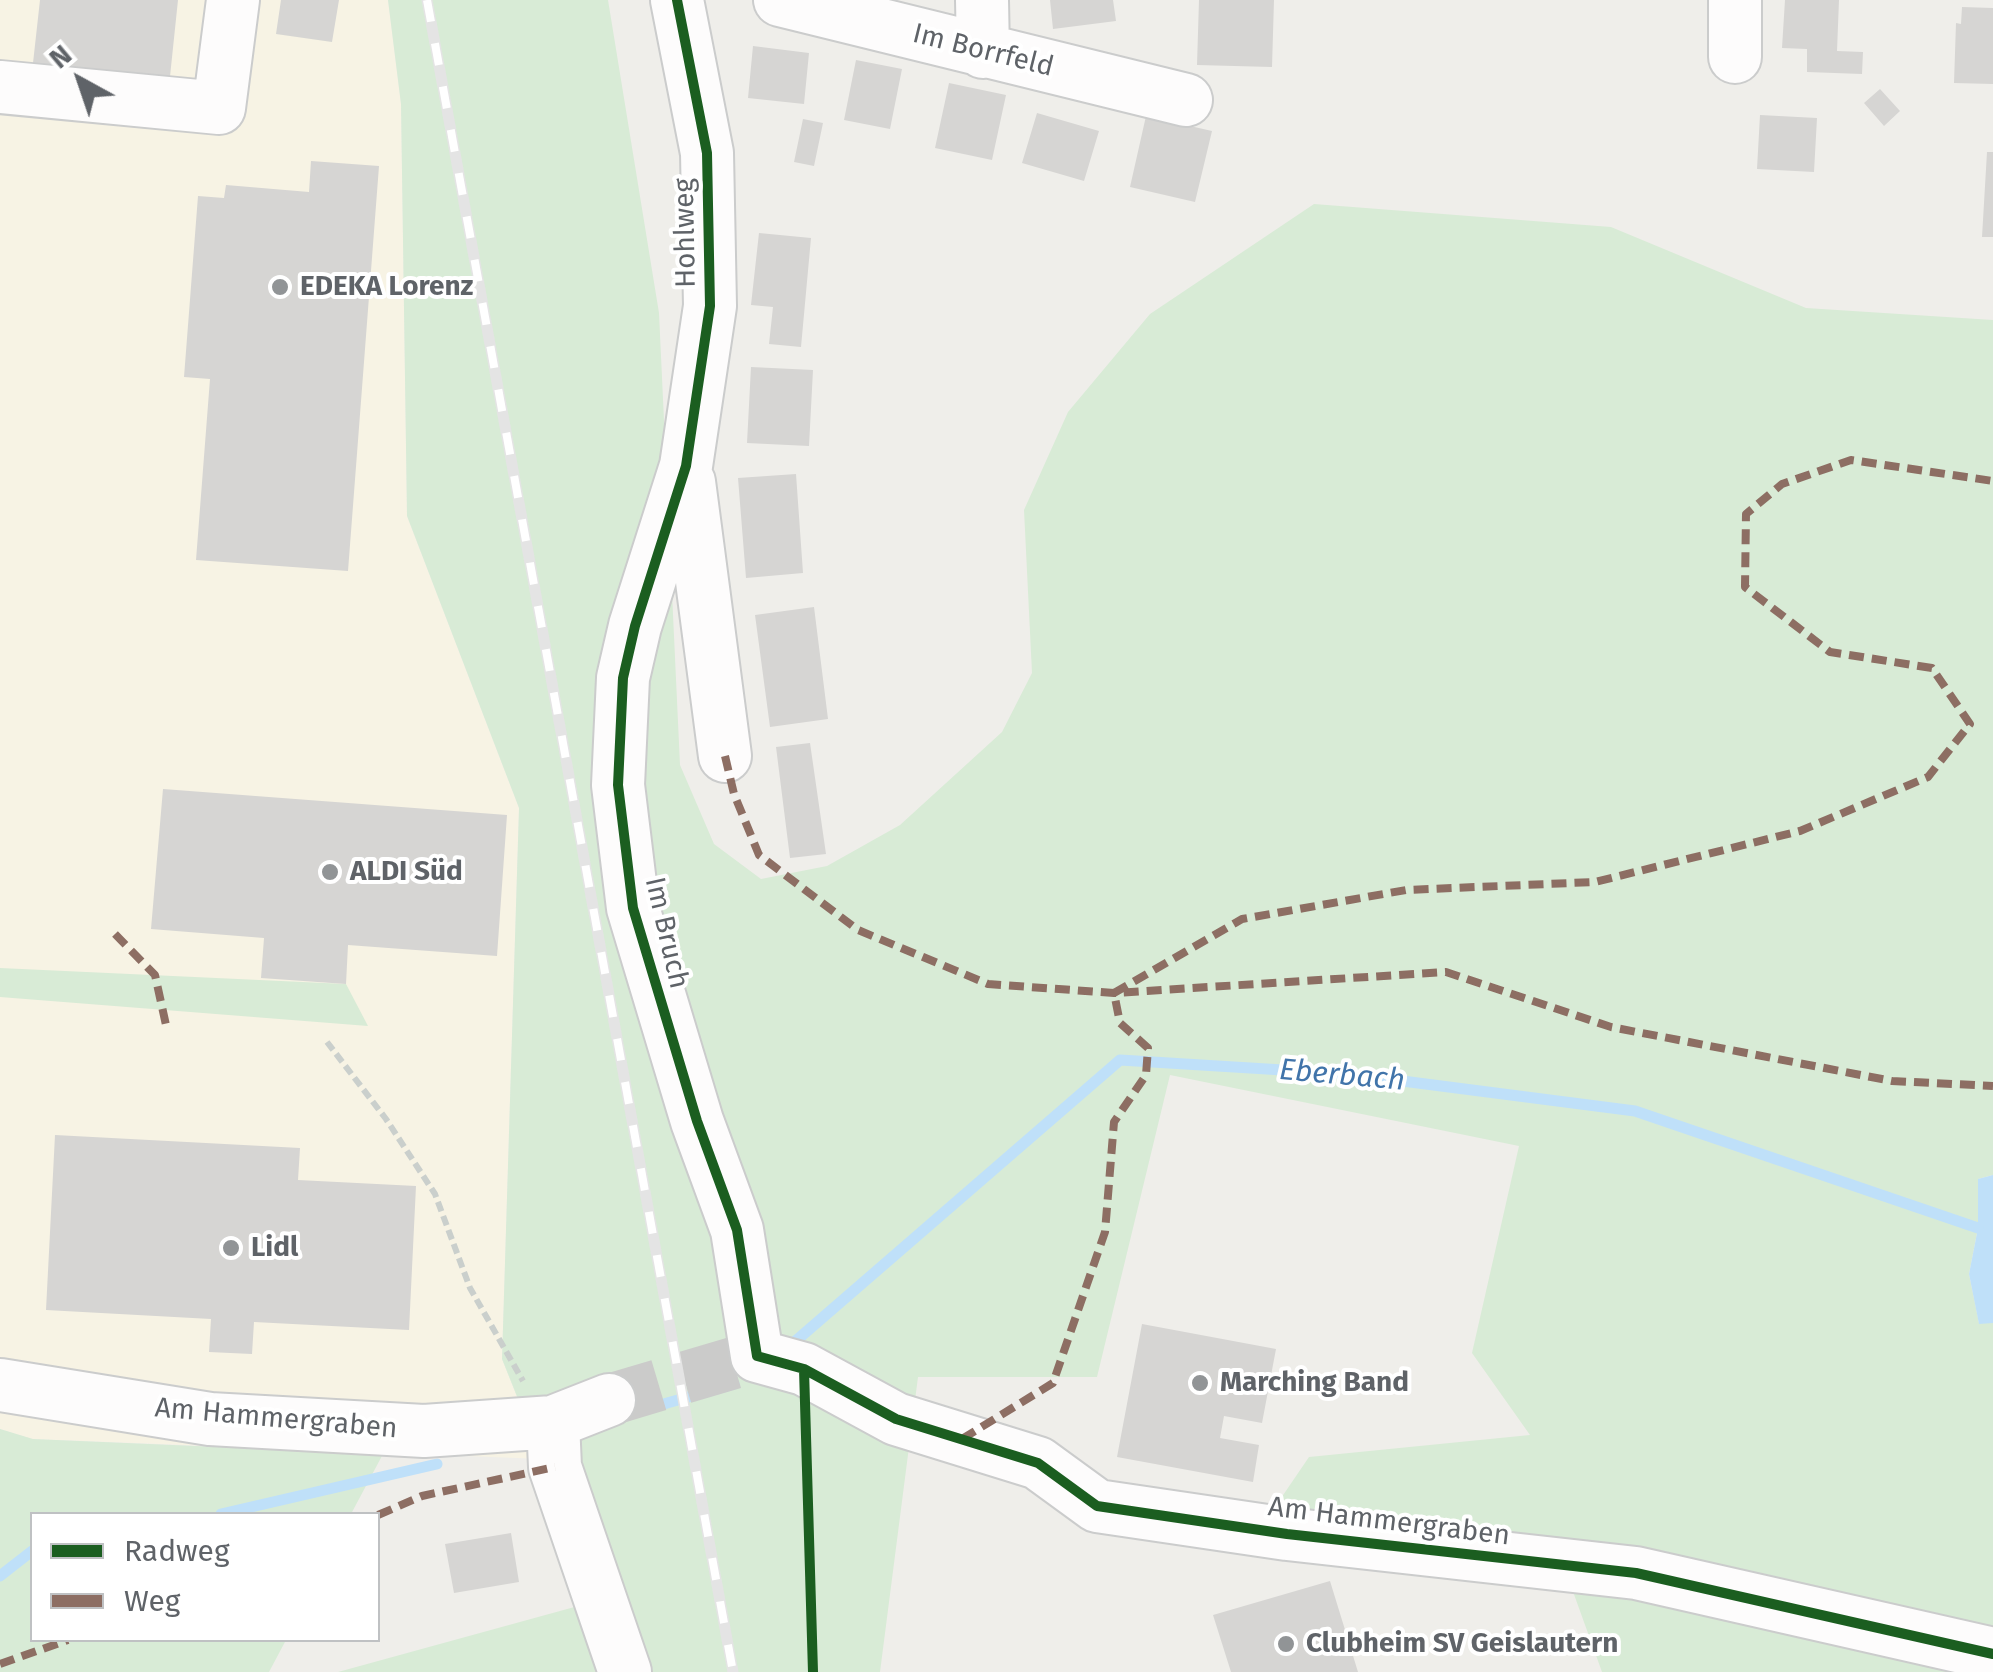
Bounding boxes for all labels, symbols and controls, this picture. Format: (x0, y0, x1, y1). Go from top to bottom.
street label: Im Borrfeld (909, 17, 1057, 85)
north arrow (30, 30, 130, 130)
text: N (43, 38, 78, 75)
street label: Hohlweg (668, 178, 704, 288)
place label: EDEKA Lorenz (300, 270, 473, 304)
marker: EDEKA Lorenz (269, 276, 291, 298)
place label: ALDI Süd (350, 855, 463, 889)
marker: ALDI Süd (319, 861, 341, 883)
street label: Im Bruch (637, 874, 695, 992)
water label: Eberbach (1278, 1053, 1406, 1099)
place label: Lidl (251, 1231, 298, 1265)
marker: Lidl (220, 1237, 242, 1259)
place label: Marching Band (1220, 1366, 1409, 1400)
marker: Marching Band (1189, 1372, 1211, 1394)
street label: Am Hammergraben (153, 1392, 399, 1446)
street label: Am Hammergraben (1266, 1491, 1512, 1553)
legend (30, 1512, 380, 1642)
text: Radweg (124, 1533, 230, 1569)
text: Weg (124, 1583, 180, 1619)
place label: Clubheim SV Geislautern (1306, 1627, 1618, 1661)
marker: Clubheim SV Geislautern (1275, 1633, 1297, 1655)

